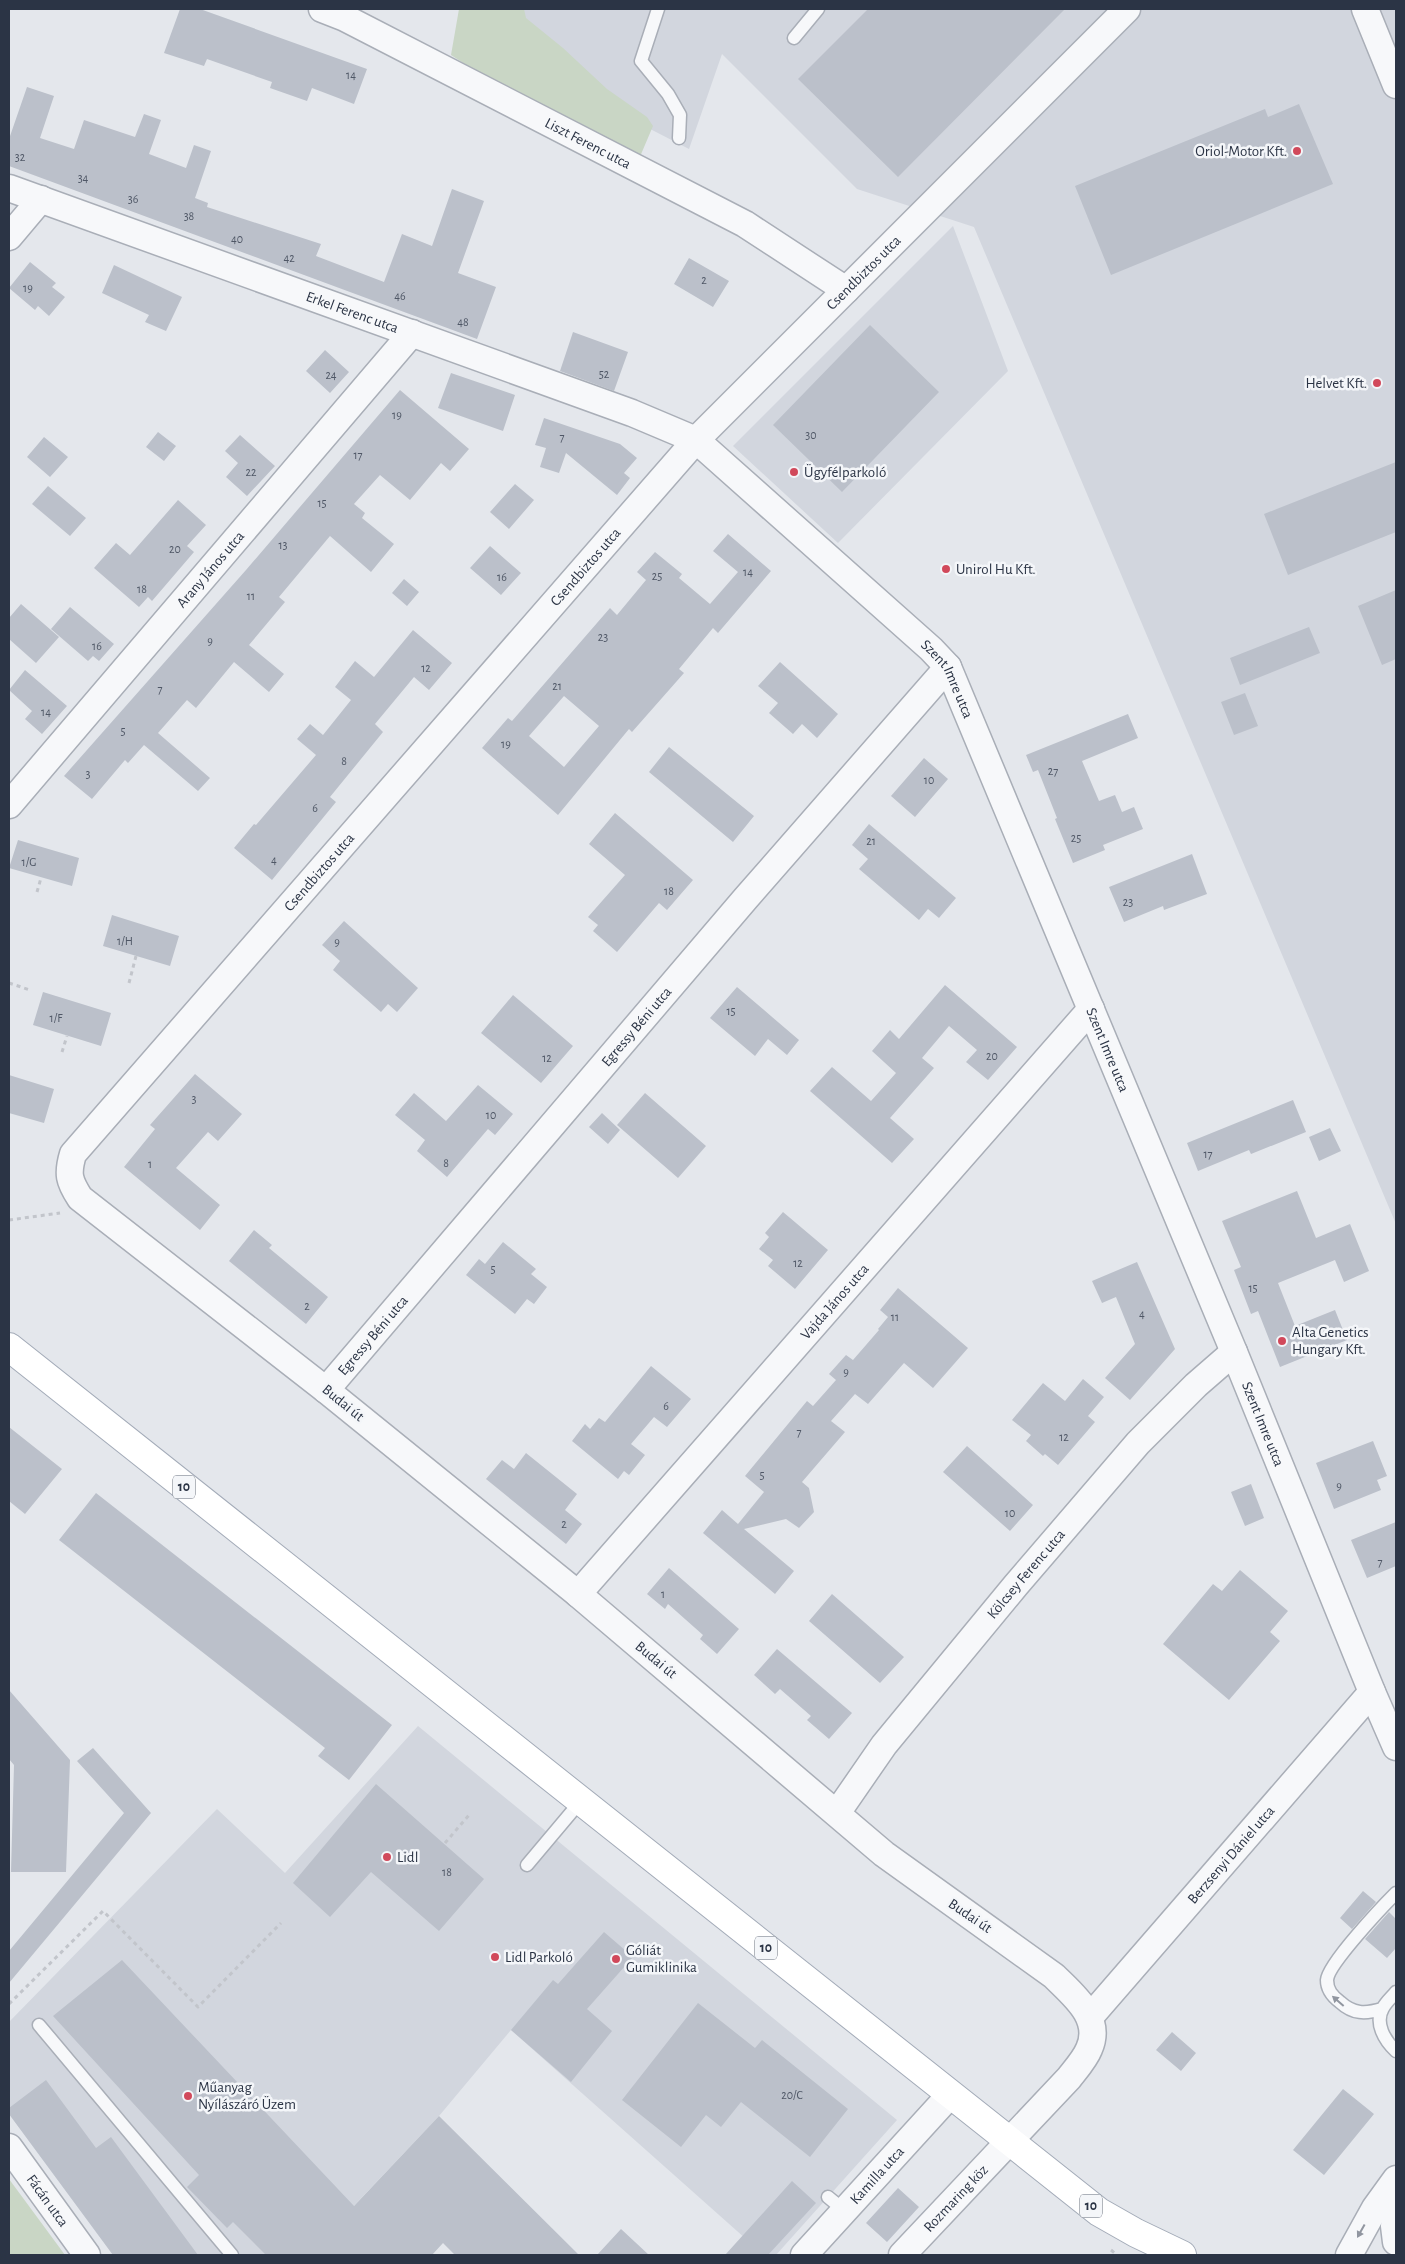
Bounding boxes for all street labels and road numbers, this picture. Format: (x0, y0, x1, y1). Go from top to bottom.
street label: Liszt Ferenc utca (543, 115, 633, 171)
street label: Csendbiztos utca (823, 233, 903, 313)
street label: Erkel Ferenc utca (304, 288, 401, 336)
street label: Csendbiztos utca (547, 525, 623, 609)
street label: Arany János utca (174, 528, 247, 610)
street label: Szent Imre utca (918, 637, 976, 721)
street label: Csendbiztos utca (281, 830, 357, 914)
street label: Egressy Béni utca (598, 984, 674, 1069)
street label: Szent Imre utca (1084, 1006, 1132, 1094)
street label: Vajda János utca (798, 1261, 871, 1342)
street label: Egressy Béni utca (335, 1293, 411, 1378)
street label: Szent Imre utca (1239, 1379, 1287, 1468)
street label: Budai út (319, 1382, 367, 1424)
road number: 10 (173, 1475, 195, 1498)
street label: Kölcsey Ferenc utca (984, 1526, 1068, 1621)
street label: Budai út (632, 1639, 680, 1682)
street label: Berzsenyi Dániel utca (1185, 1803, 1277, 1906)
street label: Budai út (946, 1896, 995, 1936)
road number: 10 (755, 1936, 777, 1960)
street label: Kamilla utca (847, 2143, 907, 2207)
street label: Rozmaring köz (921, 2162, 990, 2235)
street label: Fácán utca (24, 2172, 71, 2229)
road number: 10 (1080, 2194, 1102, 2218)

